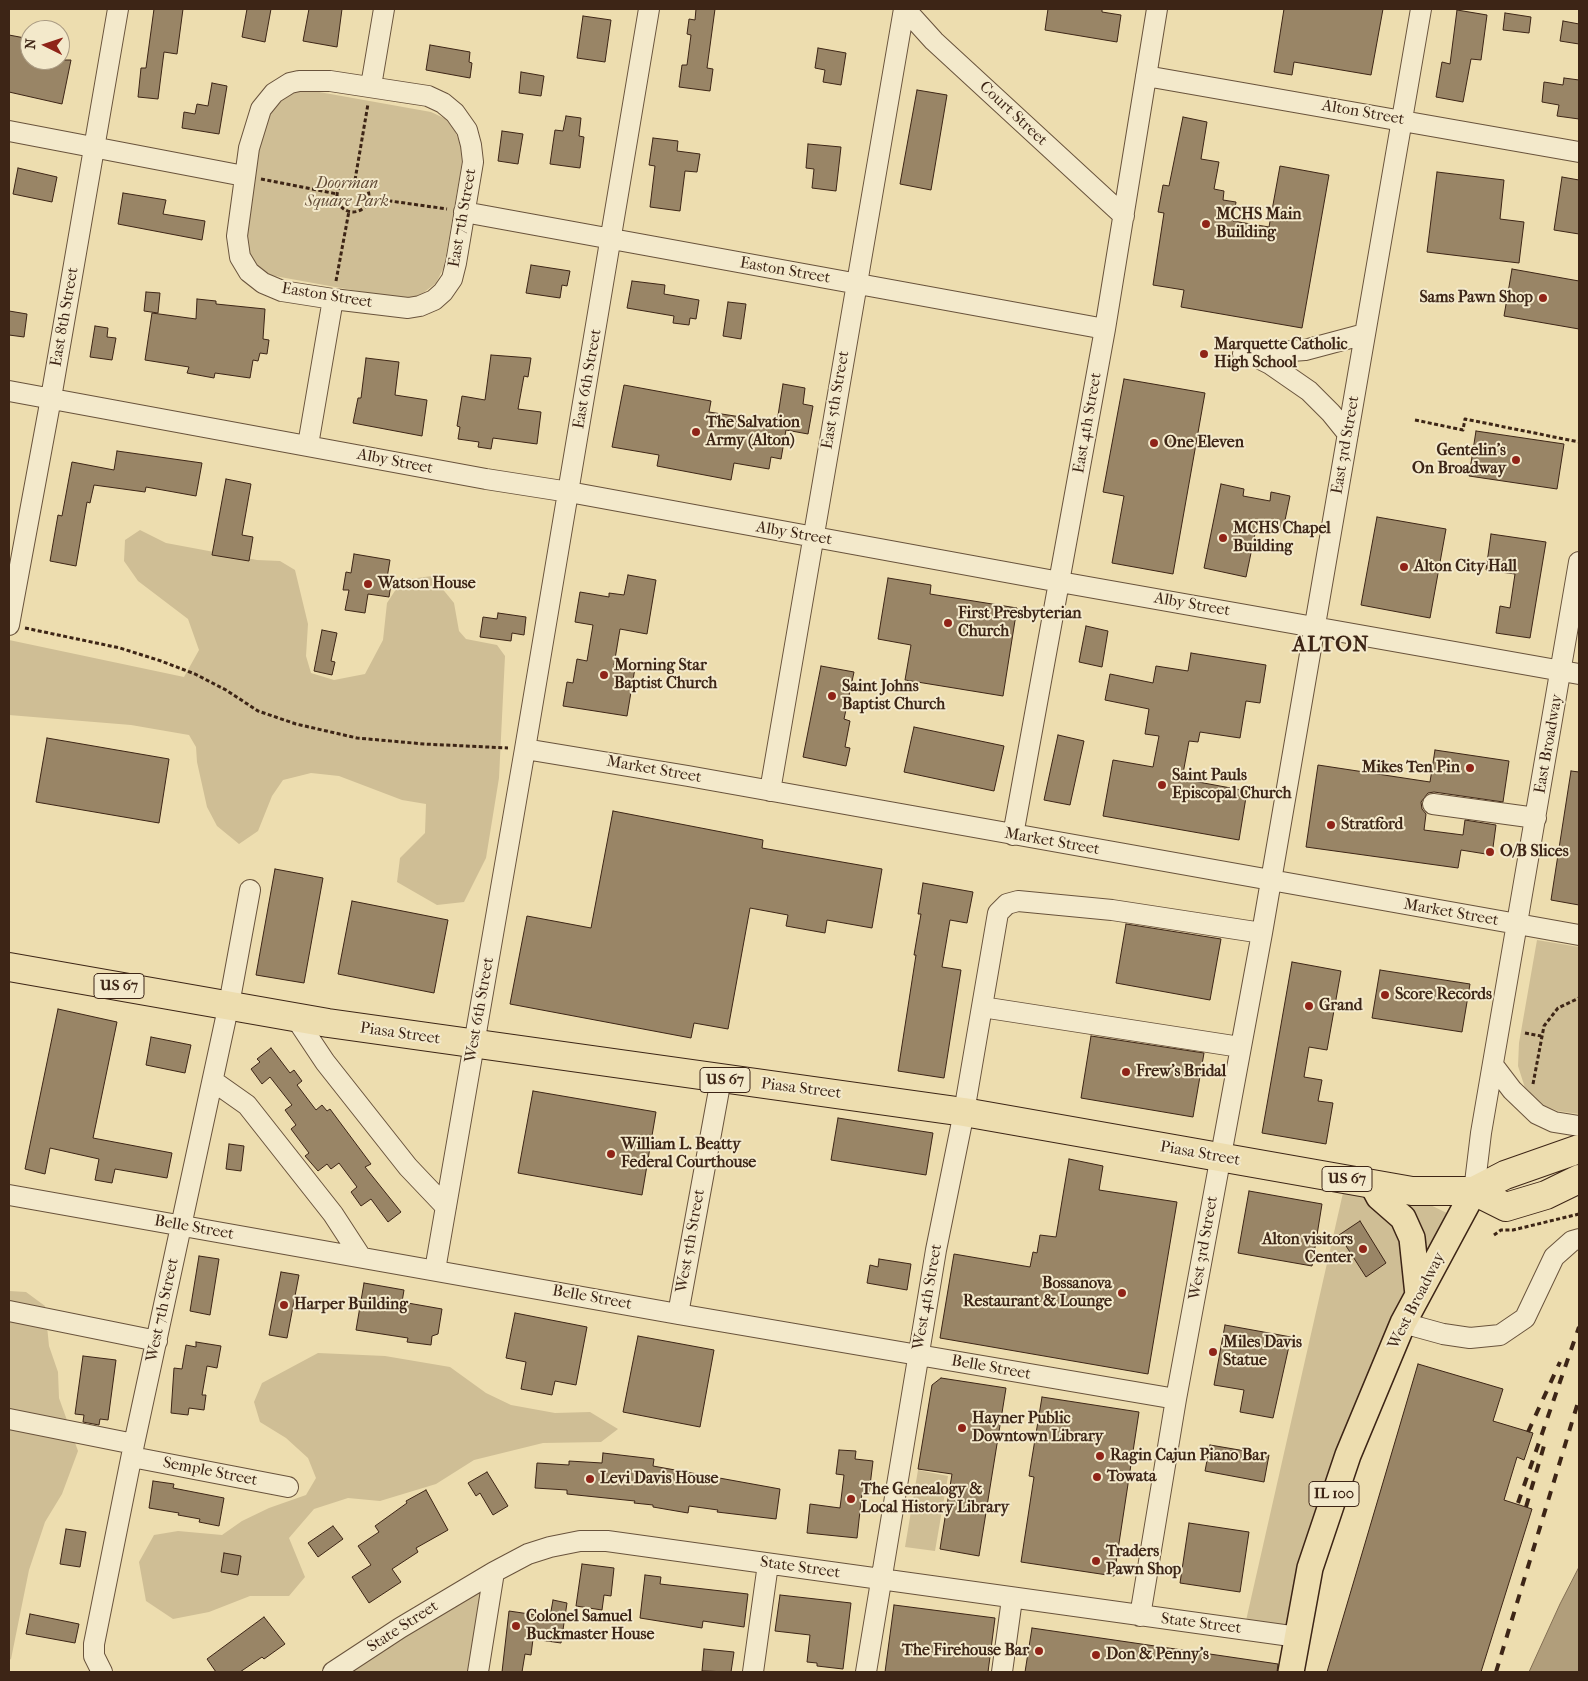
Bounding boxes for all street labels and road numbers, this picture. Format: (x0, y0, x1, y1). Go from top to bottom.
street label: Court Street (975, 78, 1051, 150)
street label: Alton Street (1320, 96, 1406, 130)
street label: East 7th Street (445, 167, 481, 269)
street label: Easton Street (738, 254, 832, 288)
street label: East 8th Street (47, 266, 83, 368)
street label: Easton Street (280, 279, 374, 313)
street label: East 6th Street (570, 327, 606, 431)
street label: East 5th Street (818, 349, 854, 451)
street label: East 4th Street (1070, 371, 1106, 475)
street label: East 3rd Street (1328, 394, 1364, 496)
street label: Alby Street (355, 445, 435, 479)
street label: Alby Street (755, 518, 833, 550)
street label: Alby Street (1153, 589, 1231, 621)
street label: East Broadway (1531, 693, 1567, 795)
street label: Market Street (605, 752, 703, 788)
street label: Market Street (1003, 824, 1101, 860)
street label: Market Street (1402, 895, 1500, 931)
street label: West 6th Street (461, 956, 499, 1064)
road number: US 67 (94, 974, 144, 998)
street label: Piasa Street (359, 1019, 441, 1049)
road number: US 67 (700, 1068, 750, 1092)
street label: Piasa Street (760, 1075, 842, 1103)
street label: Piasa Street (1159, 1138, 1241, 1170)
road number: US 67 (1322, 1166, 1372, 1192)
street label: West 5th Street (672, 1188, 710, 1294)
street label: West 3rd Street (1185, 1195, 1223, 1301)
street label: Belle Street (153, 1212, 235, 1244)
street label: West 4th Street (909, 1242, 947, 1352)
street label: West Broadway (1384, 1249, 1450, 1353)
street label: West 7th Street (143, 1256, 183, 1364)
street label: Belle Street (551, 1282, 633, 1314)
street label: Belle Street (950, 1352, 1032, 1384)
street label: Semple Street (161, 1453, 259, 1491)
road number: IL 100 (1309, 1482, 1359, 1506)
street label: State Street (759, 1553, 841, 1583)
street label: State Street (364, 1597, 442, 1657)
street label: State Street (1160, 1610, 1242, 1638)

